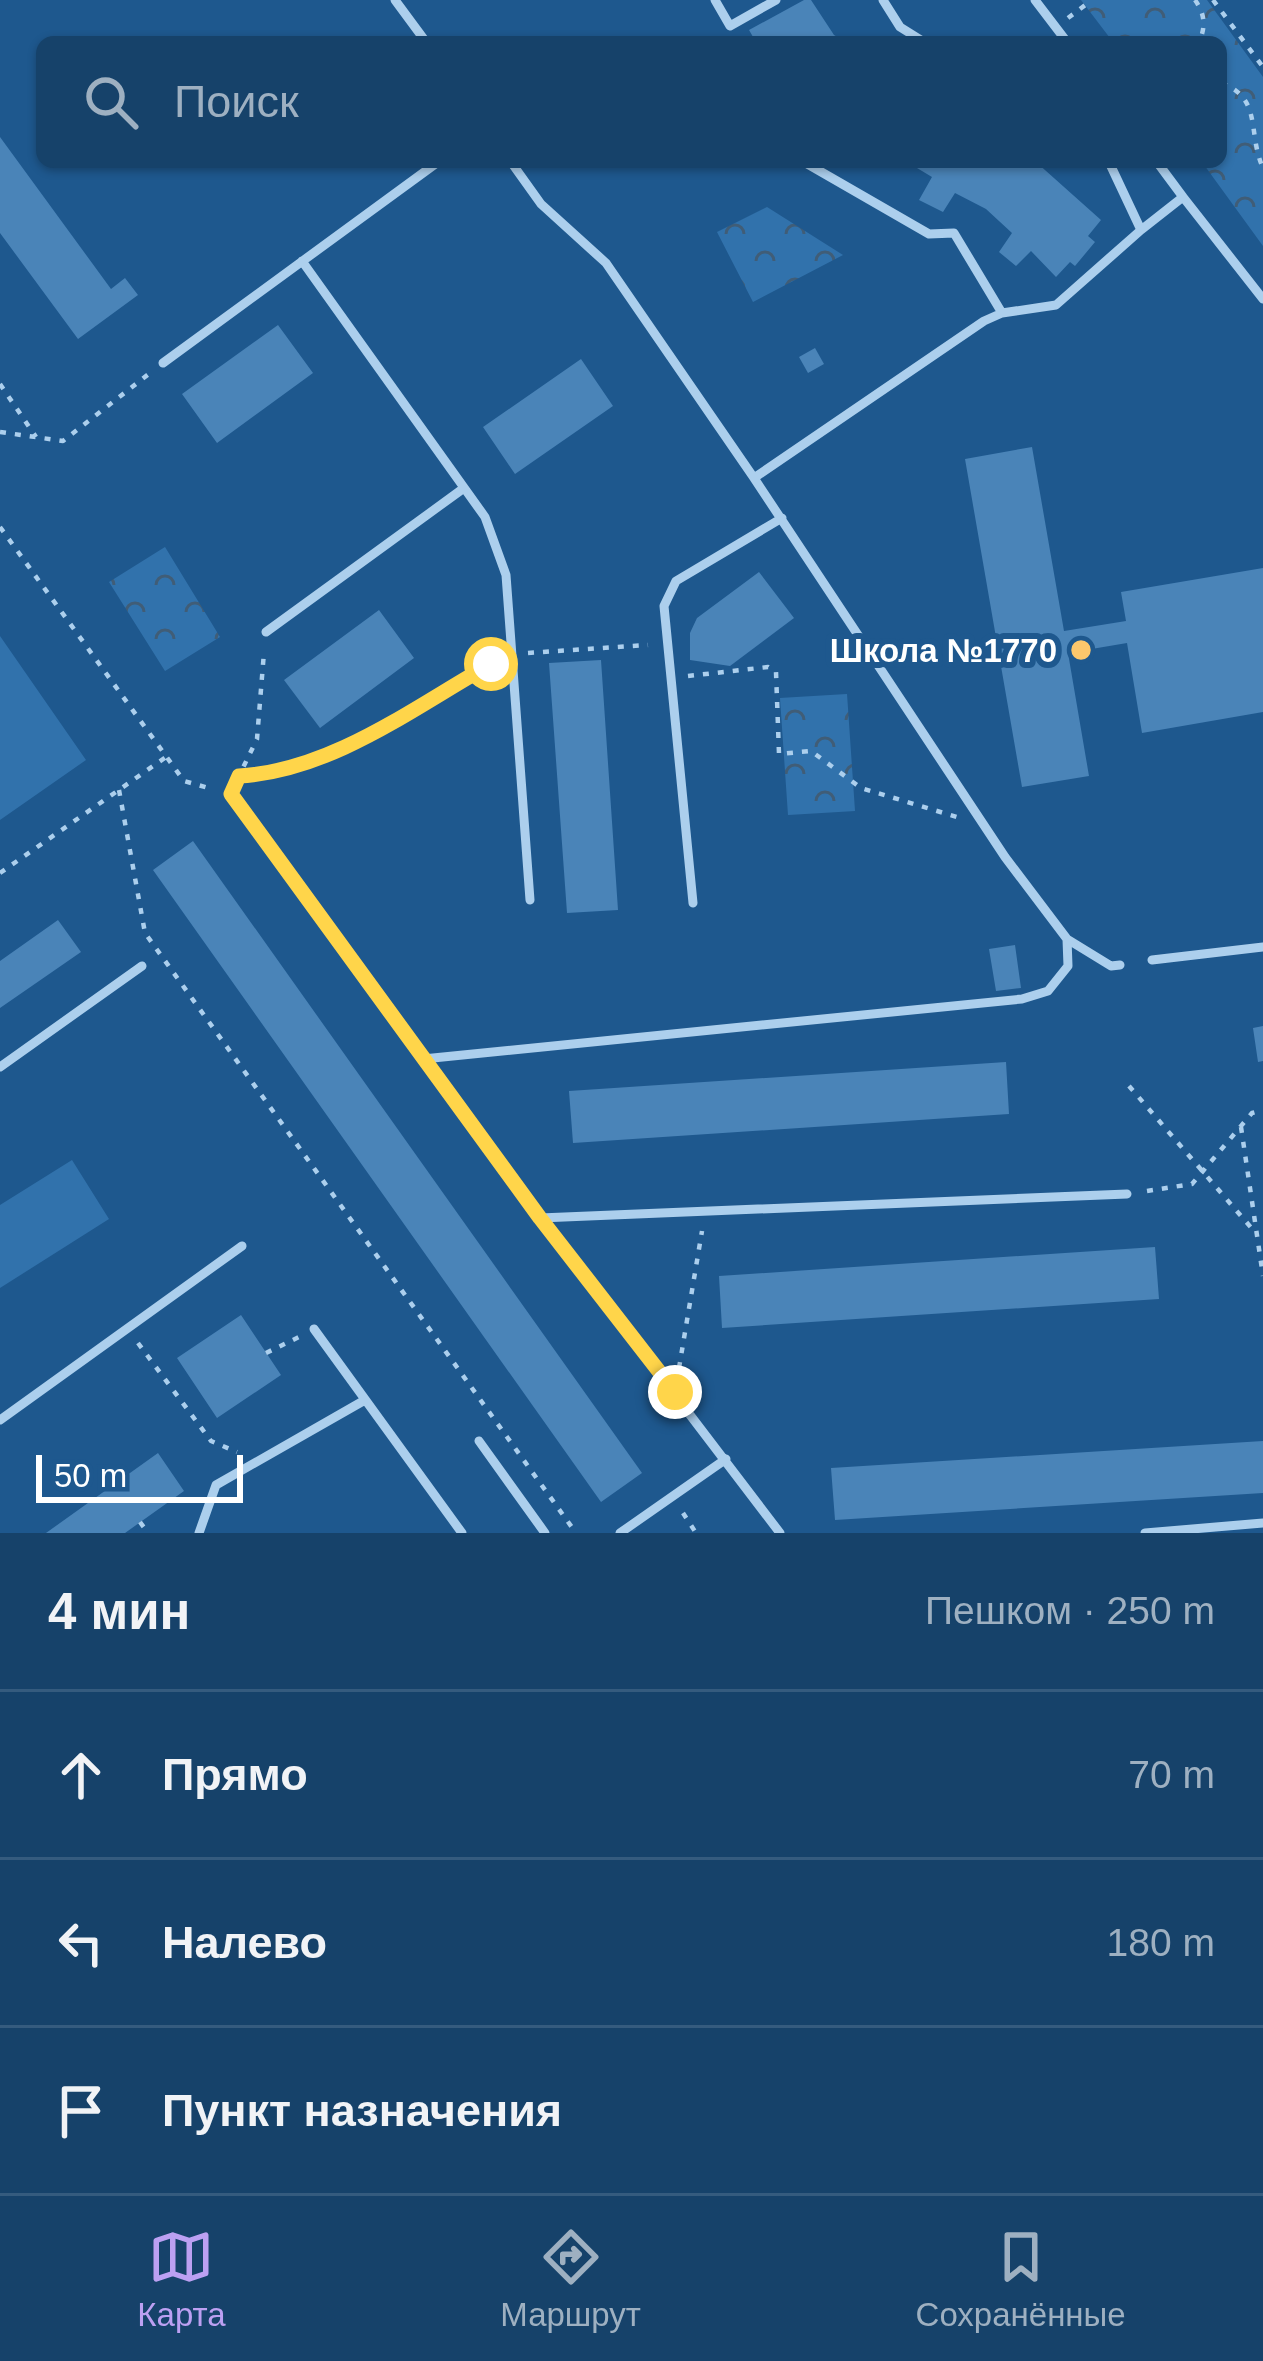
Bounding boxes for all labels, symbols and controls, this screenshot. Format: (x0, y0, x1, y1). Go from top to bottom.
search box (36, 36, 1227, 168)
icon: search (78, 69, 144, 135)
text: Поиск (174, 76, 299, 127)
place label: Школа №1770 (830, 632, 1057, 669)
route start (464, 637, 518, 691)
marker: Школа №1770 (1068, 637, 1094, 663)
route end (648, 1365, 702, 1419)
scale bar (36, 1449, 243, 1502)
text: 50 m (54, 1457, 127, 1494)
text: 4 мин (48, 1583, 190, 1640)
text: Пешком · 250 m (925, 1589, 1215, 1632)
icon: ahead (48, 1742, 114, 1808)
text: Прямо (162, 1749, 308, 1800)
text: 70 m (1128, 1753, 1215, 1796)
icon: left (48, 1910, 114, 1976)
text: Налево (162, 1917, 327, 1968)
text: 180 m (1107, 1921, 1215, 1964)
icon: arrive (48, 2078, 114, 2144)
text: Пункт назначения (162, 2085, 562, 2136)
tab: Карта (137, 2224, 226, 2334)
tab: Маршрут (500, 2224, 641, 2334)
tab: Сохранённые (916, 2224, 1126, 2334)

